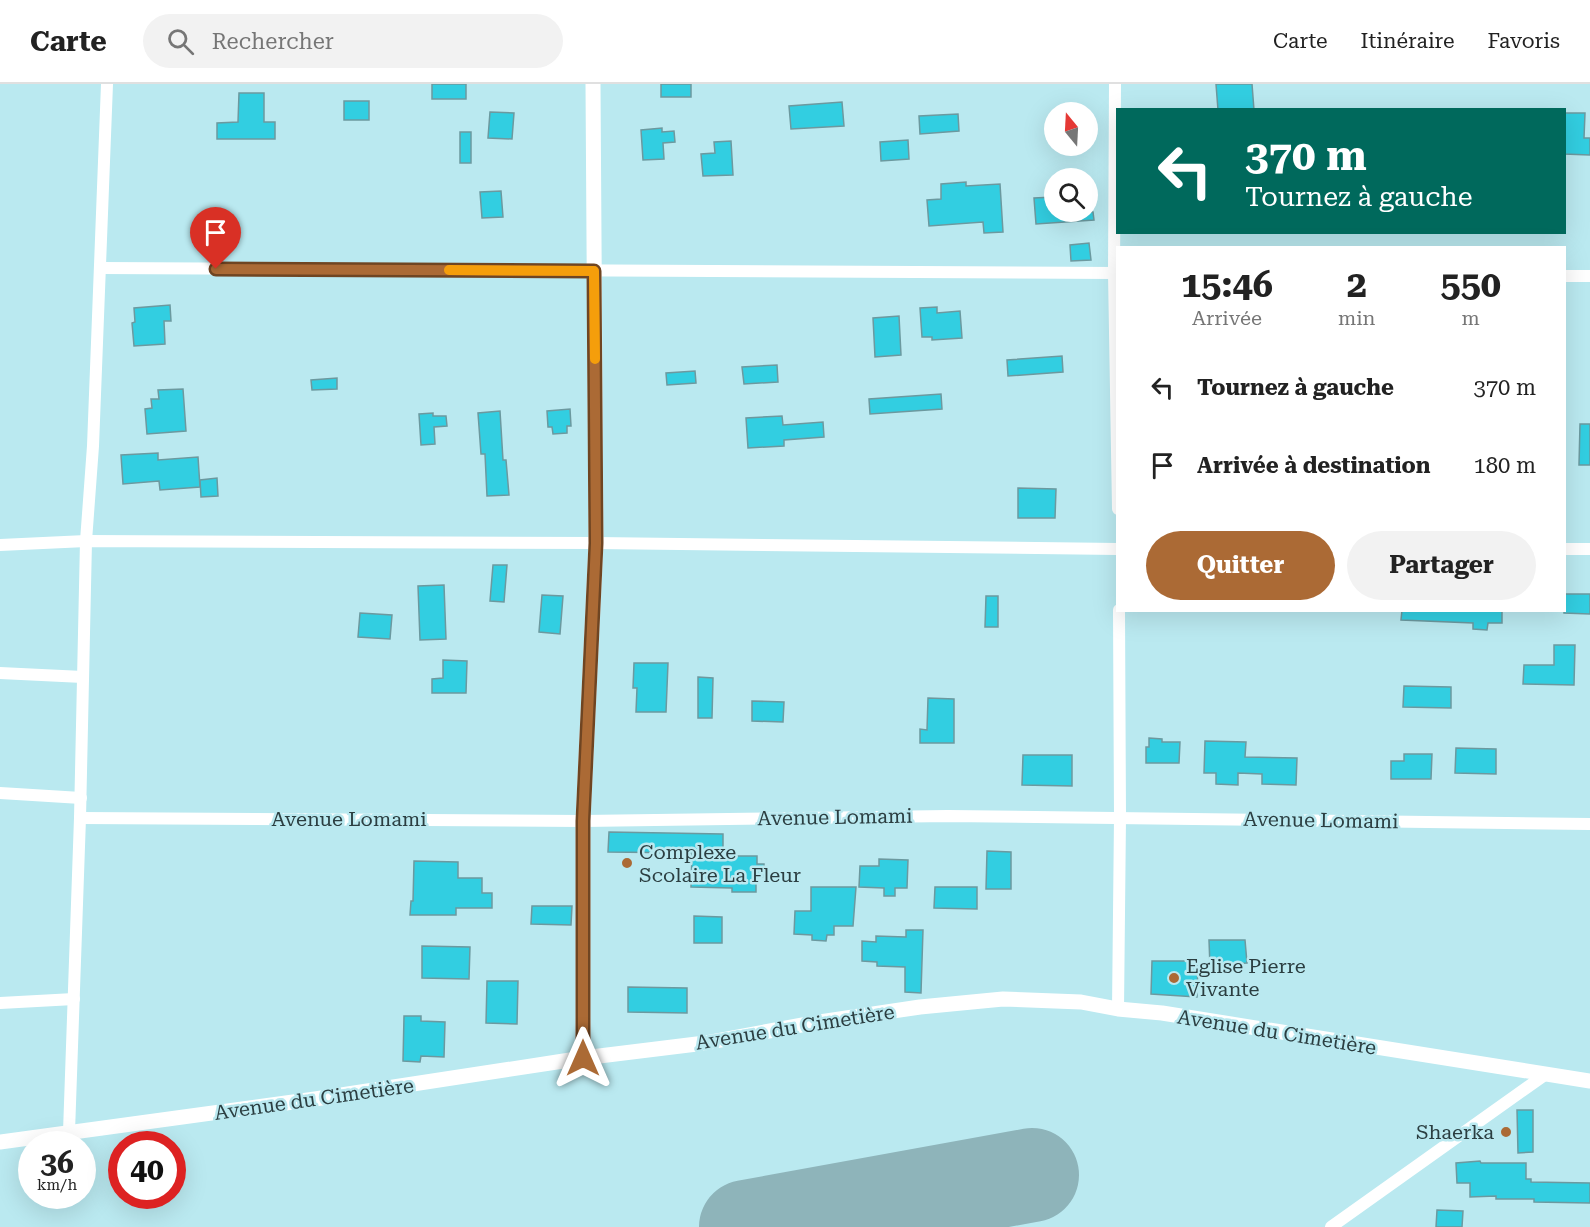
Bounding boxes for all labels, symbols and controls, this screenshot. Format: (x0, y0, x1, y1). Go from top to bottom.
search box (143, 14, 563, 68)
text: Carte (30, 25, 107, 58)
icon: search (164, 25, 197, 58)
text: Rechercher (212, 29, 334, 54)
text: Carte (1273, 29, 1328, 53)
text: Itinéraire (1361, 29, 1455, 53)
text: Favoris (1488, 29, 1560, 53)
north arrow (1044, 102, 1098, 156)
map controls (1044, 102, 1098, 222)
text: 370 m (1245, 131, 1367, 180)
icon: left (1146, 132, 1224, 210)
button: search (1044, 168, 1098, 222)
text: Tournez à gauche (1245, 181, 1473, 213)
pin (190, 207, 241, 269)
icon: arrive (199, 216, 232, 249)
text: 15:46 (1181, 264, 1273, 306)
text: 2 (1347, 264, 1367, 306)
text: 550 (1441, 264, 1501, 306)
text: Arrivée (1192, 306, 1262, 330)
text: min (1338, 306, 1375, 330)
text: m (1462, 306, 1480, 330)
icon: left (1146, 371, 1179, 404)
text: Tournez à gauche (1197, 375, 1394, 400)
text: 370 m (1473, 375, 1536, 400)
icon: arrive (1146, 449, 1179, 482)
text: Arrivée à destination (1197, 453, 1431, 478)
text: 180 m (1473, 453, 1536, 478)
button: Quitter (1146, 531, 1335, 600)
button: Partager (1347, 531, 1536, 600)
street label: Avenue Lomami (757, 804, 913, 830)
street label: Avenue Lomami (271, 807, 427, 831)
street label: Avenue Lomami (1243, 807, 1399, 833)
place label: Complexe Scolaire La Fleur (639, 840, 801, 887)
marker: Complexe Scolaire La Fleur (620, 856, 634, 870)
place label: Eglise Pierre Vivante (1186, 954, 1306, 1001)
marker: Eglise Pierre Vivante (1167, 971, 1181, 985)
street label: Avenue du Cimetière (694, 999, 896, 1055)
street label: Avenue du Cimetière (1176, 1004, 1378, 1060)
position arrow (551, 1026, 615, 1090)
street label: Avenue du Cimetière (213, 1073, 415, 1125)
place label: Shaerka (1416, 1120, 1494, 1144)
marker: Shaerka (1499, 1125, 1513, 1139)
speed limit sign: 40 (108, 1131, 186, 1209)
text: 36 (40, 1145, 74, 1180)
text: km/h (37, 1176, 77, 1194)

